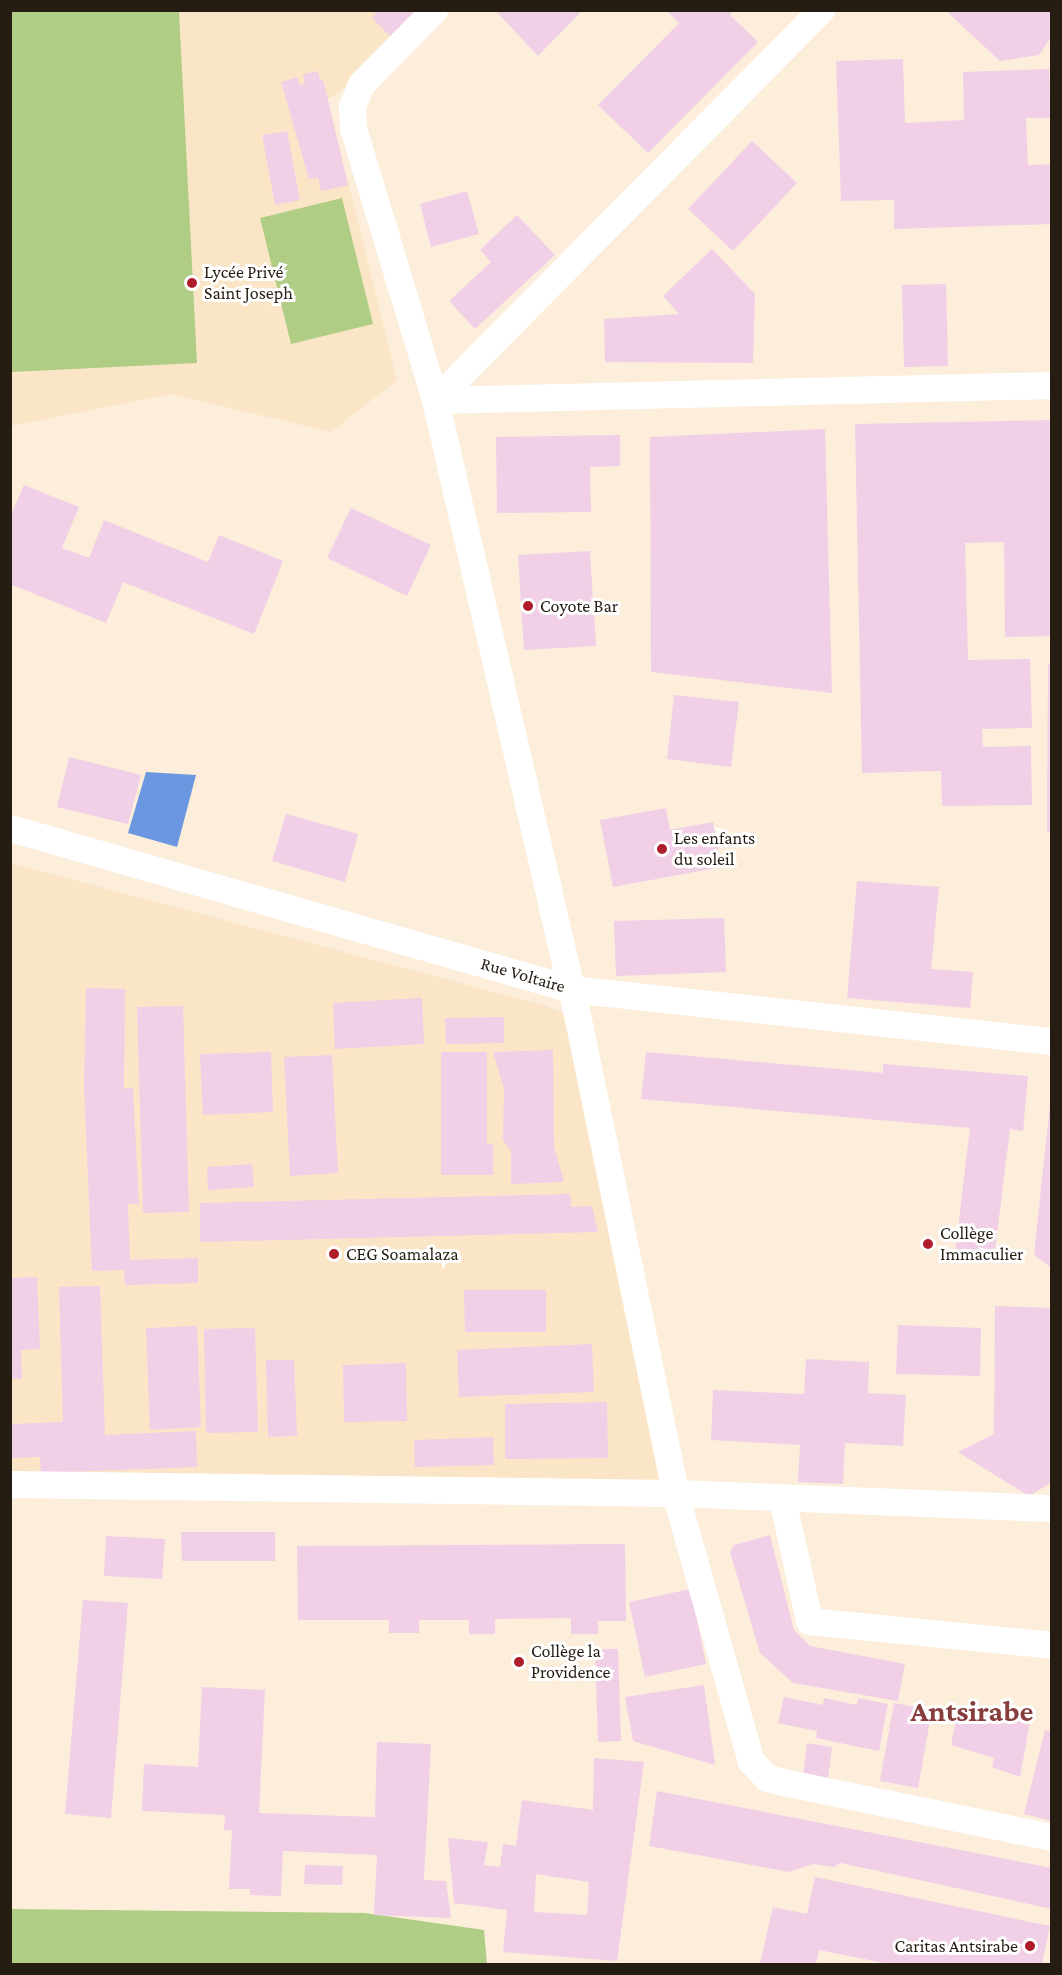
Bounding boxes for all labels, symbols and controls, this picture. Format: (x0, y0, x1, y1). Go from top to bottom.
place label: Lycée Privé Saint Joseph (204, 262, 293, 304)
marker: Lycée Privé Saint Joseph (185, 276, 199, 290)
place label: Coyote Bar (540, 595, 618, 617)
marker: Coyote Bar (521, 599, 535, 613)
place label: Les enfants du soleil (674, 828, 755, 870)
marker: Les enfants du soleil (655, 842, 669, 856)
street label: Rue Voltaire (478, 953, 568, 997)
place label: Collège Immaculier (940, 1223, 1023, 1266)
marker: Collège Immaculier (921, 1237, 935, 1251)
place label: CEG Soamalaza (346, 1243, 459, 1265)
marker: CEG Soamalaza (327, 1247, 341, 1261)
place label: Collège la Providence (531, 1641, 610, 1684)
marker: Collège la Providence (512, 1655, 526, 1669)
district label: Antsirabe (911, 1693, 1033, 1729)
place label: Caritas Antsirabe (894, 1935, 1018, 1957)
marker: Caritas Antsirabe (1023, 1939, 1037, 1953)

